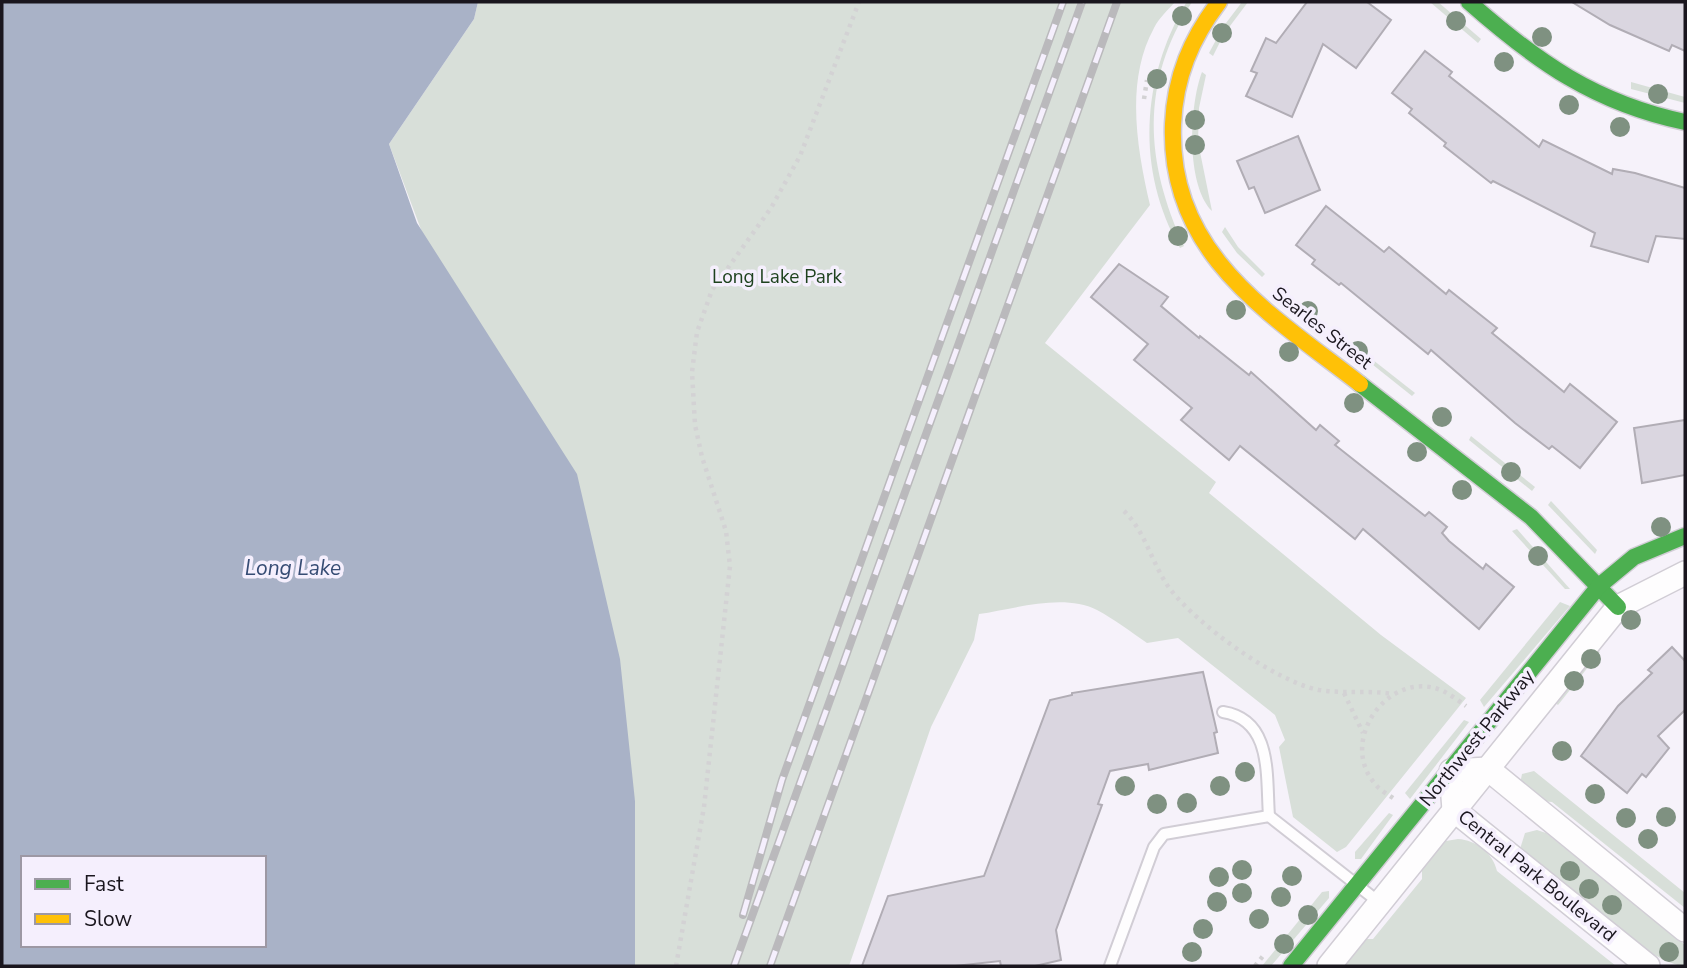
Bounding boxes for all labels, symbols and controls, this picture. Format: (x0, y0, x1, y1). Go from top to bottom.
park label: Long Lake Park (712, 264, 843, 290)
street label: Searles Street (1267, 281, 1378, 375)
water label: Long Lake (245, 554, 341, 582)
street label: Northwest Parkway (1414, 664, 1540, 812)
street label: Central Park Boulevard (1452, 804, 1622, 948)
legend (21, 856, 266, 947)
text: Fast (84, 870, 124, 898)
text: Slow (84, 905, 133, 933)

